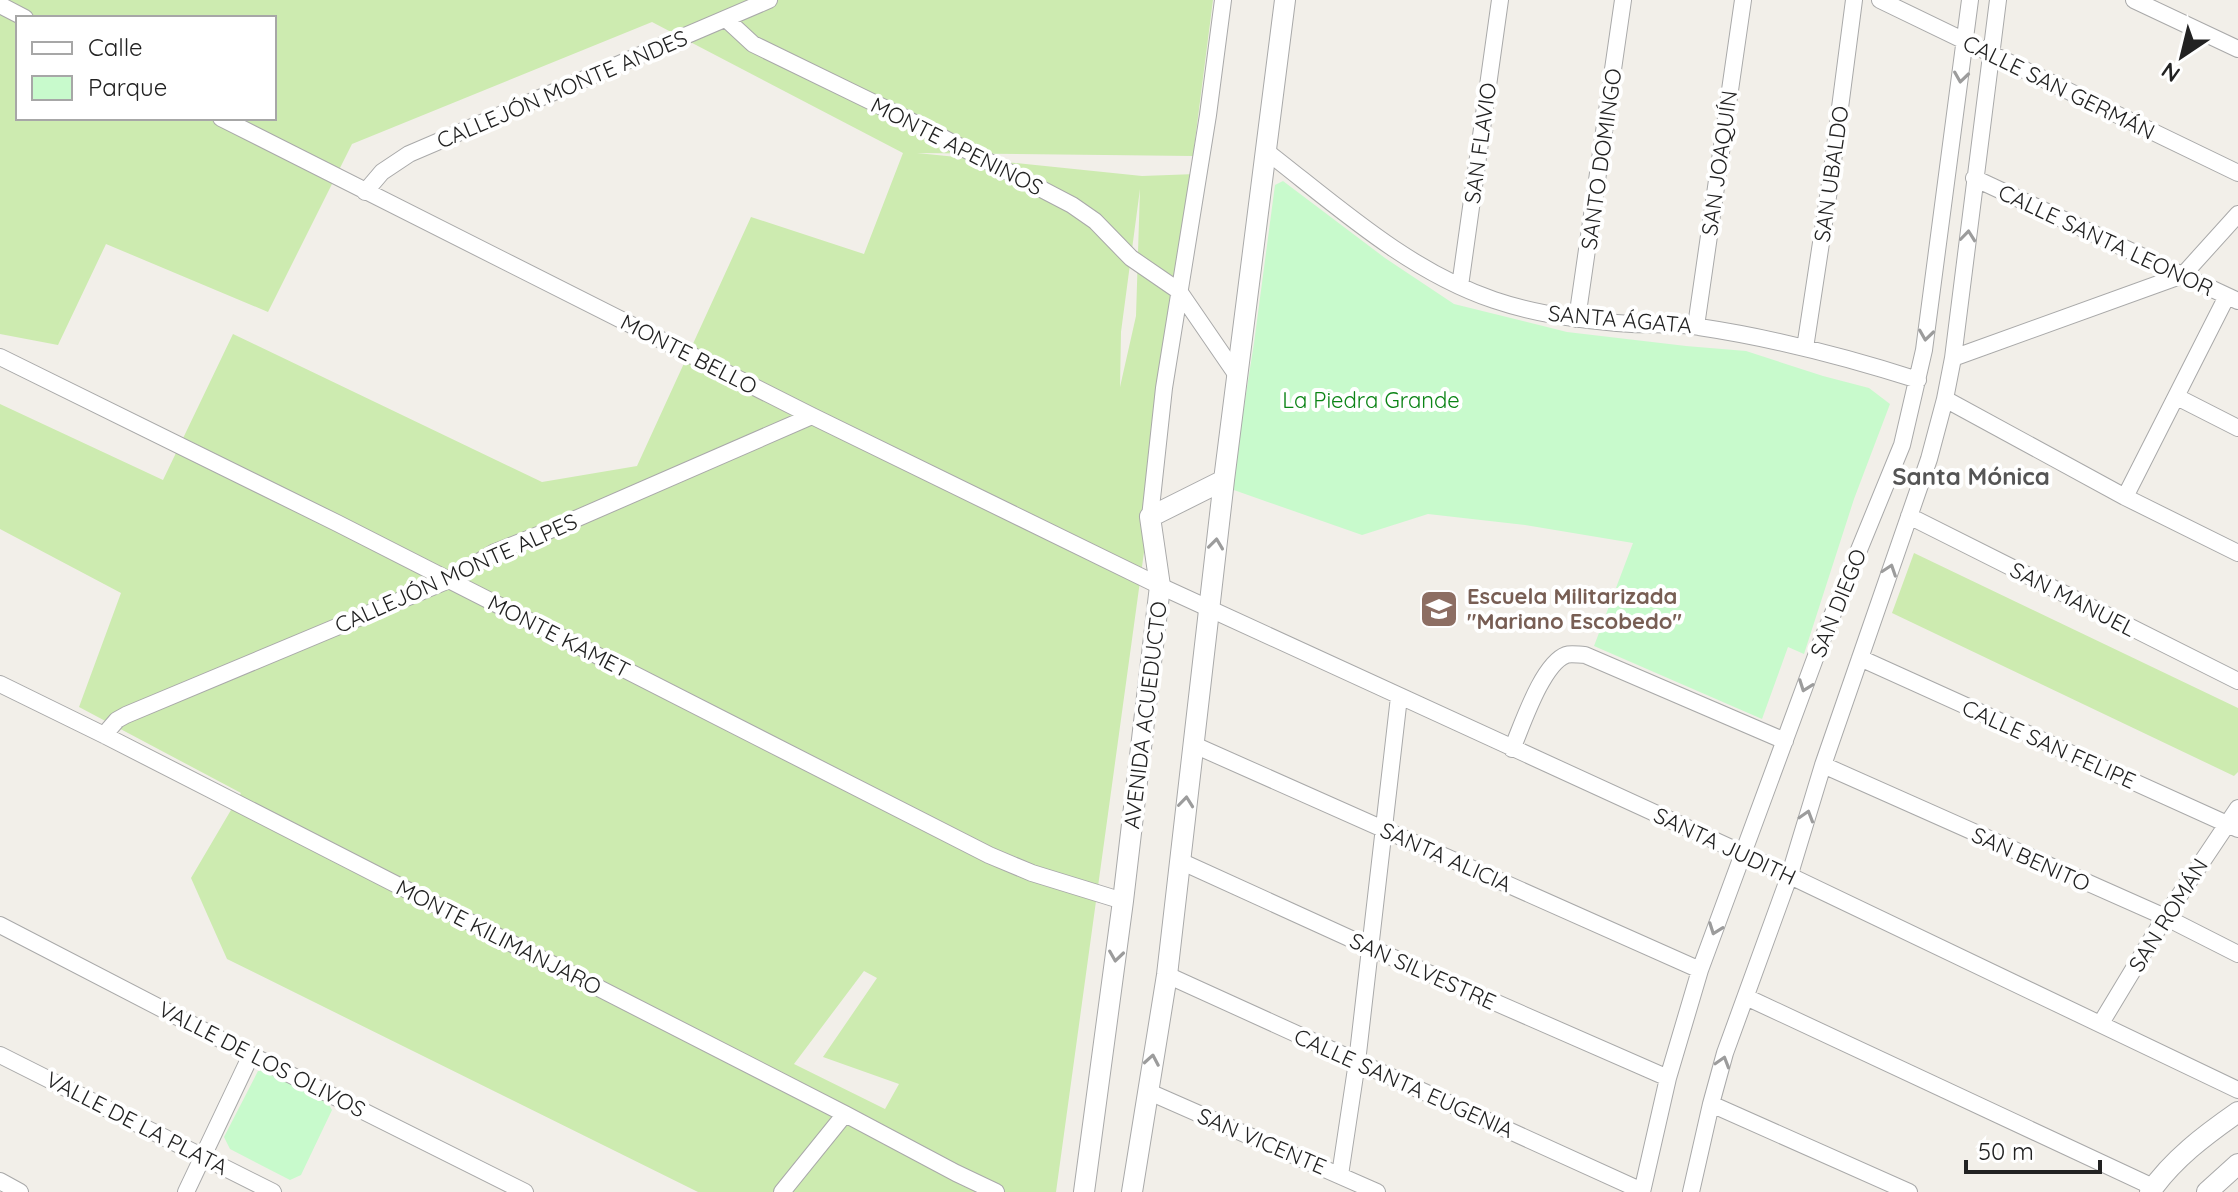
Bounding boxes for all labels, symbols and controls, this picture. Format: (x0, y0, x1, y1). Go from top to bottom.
legend (16, 16, 276, 120)
north arrow (2142, 16, 2222, 96)
street label: CALLEJÓN MONTE ANDES (432, 23, 692, 155)
street label: CALLE SAN GERMÁN (1958, 28, 2160, 146)
text: Calle (88, 32, 143, 62)
text: N (2156, 56, 2185, 88)
street label: SANTO DOMINGO (1574, 67, 1628, 251)
one-way arrow (1953, 71, 1970, 84)
text: Parque (88, 72, 167, 102)
street label: SAN FLAVIO (1458, 81, 1502, 205)
street label: SAN JOAQUÍN (1695, 89, 1743, 237)
street label: MONTE APENINOS (866, 91, 1048, 201)
street label: SAN UBALDO (1808, 104, 1854, 244)
street label: CALLE SANTA LEONOR (1994, 178, 2218, 302)
one-way arrow (1959, 229, 1976, 243)
street label: SANTA ÁGATA (1547, 299, 1693, 339)
street label: MONTE BELLO (616, 308, 762, 400)
one-way arrow (1918, 329, 1935, 342)
park label: La Piedra Grande (1282, 386, 1460, 414)
district label: Santa Mónica (1892, 461, 2050, 491)
street label: CALLEJÓN MONTE ALPES (330, 507, 582, 639)
one-way arrow (1207, 537, 1224, 550)
street label: SAN DIEGO (1804, 545, 1872, 661)
street label: SAN MANUEL (2006, 555, 2141, 643)
one-way arrow (1881, 563, 1897, 577)
place label: Escuela Militarizada "Mariano Escobedo" (1467, 582, 1682, 635)
street label: MONTE KAMET (483, 588, 635, 684)
school or university icon: Escuela Militarizada "Mariano Escobedo" (1418, 588, 1460, 630)
street label: AVENIDA ACUEDUCTO (1117, 600, 1173, 830)
one-way arrow (1799, 678, 1815, 692)
street label: CALLE SAN FELIPE (1958, 693, 2140, 795)
one-way arrow (1177, 795, 1194, 808)
street label: SANTA JUDITH (1649, 801, 1801, 891)
one-way arrow (1798, 810, 1814, 824)
street label: SANTA ALICIA (1376, 816, 1516, 898)
street label: SAN BENITO (1967, 820, 2095, 898)
street label: SAN ROMÁN (2122, 853, 2214, 977)
street label: MONTE KILIMANJARO (392, 873, 606, 1001)
one-way arrow (1708, 922, 1725, 936)
street label: SAN SILVESTRE (1346, 926, 1500, 1016)
one-way arrow (1108, 949, 1125, 962)
street label: VALLE DE LOS OLIVOS (154, 995, 370, 1123)
street label: CALLE SANTA EUGENIA (1290, 1022, 1518, 1144)
one-way arrow (1143, 1053, 1160, 1066)
one-way arrow (1714, 1056, 1730, 1069)
street label: VALLE DE LA PLATA (41, 1065, 233, 1181)
street label: SAN VICENTE (1193, 1101, 1331, 1181)
scale bar (1966, 1124, 2100, 1174)
text: 50 m (1978, 1136, 2034, 1166)

